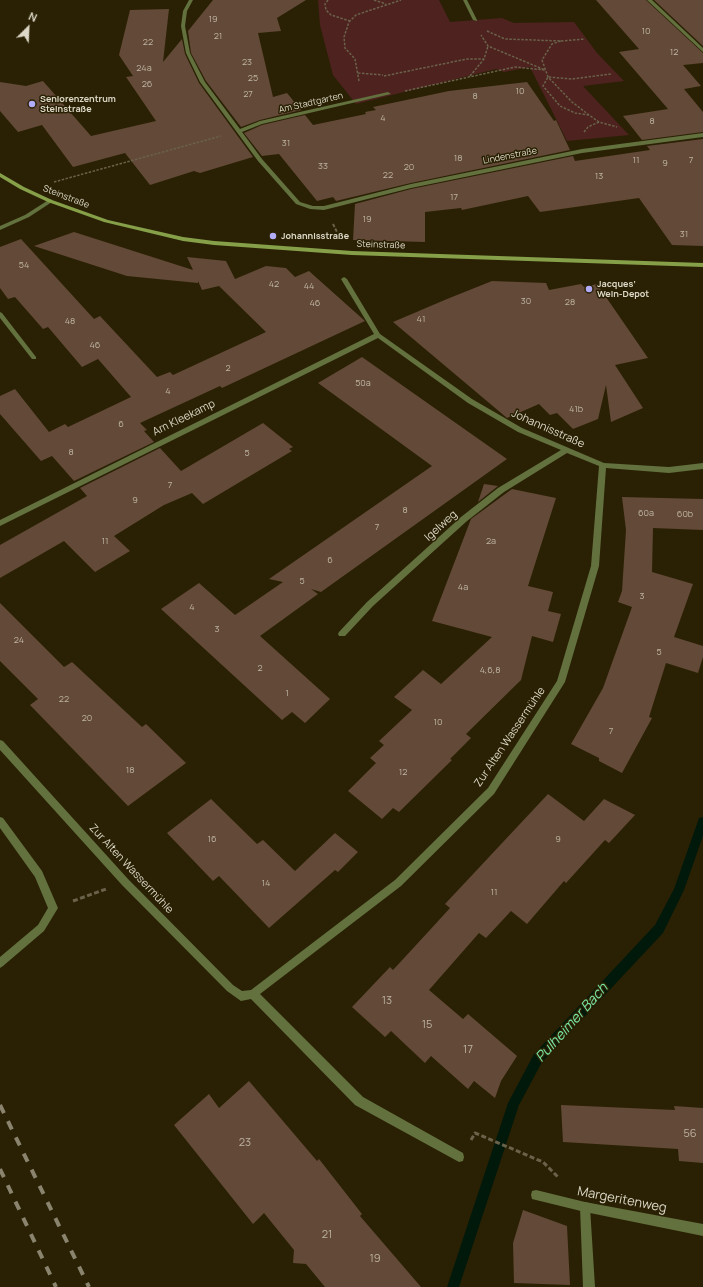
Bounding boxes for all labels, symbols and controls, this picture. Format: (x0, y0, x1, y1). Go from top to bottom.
north arrow (8, 8, 48, 48)
text: N (26, 8, 40, 25)
house number: 19 (208, 14, 218, 24)
house number: 10 (642, 26, 650, 36)
house number: 21 (214, 31, 222, 41)
house number: 22 (143, 37, 153, 47)
house number: 12 (670, 47, 678, 57)
house number: 23 (242, 57, 252, 67)
house number: 24a (136, 63, 152, 73)
house number: 25 (248, 73, 258, 83)
house number: 26 (142, 79, 152, 89)
house number: 10 (516, 86, 524, 96)
house number: 27 (243, 89, 253, 99)
street label: Am Stadtgarten (278, 90, 344, 116)
house number: 8 (472, 91, 478, 101)
place label: Seniorenzentrum Steinstraße (40, 94, 116, 115)
marker: Seniorenzentrum Steinstraße (27, 99, 37, 109)
house number: 4 (380, 113, 386, 123)
house number: 8 (649, 116, 655, 126)
house number: 31 (282, 138, 290, 148)
street label: Lindenstraße (482, 145, 538, 167)
house number: 18 (454, 153, 462, 163)
house number: 11 (632, 155, 640, 165)
house number: 7 (689, 155, 693, 165)
house number: 9 (662, 158, 668, 168)
house number: 33 (318, 161, 328, 171)
house number: 20 (404, 162, 414, 172)
house number: 22 (383, 170, 393, 180)
house number: 13 (595, 171, 603, 181)
street label: Steinstraße (41, 183, 91, 211)
house number: 17 (450, 192, 458, 202)
house number: 19 (362, 214, 372, 224)
house number: 31 (680, 229, 688, 239)
marker: Johannisstraße (268, 231, 278, 241)
place label: Johannisstraße (281, 231, 349, 241)
street label: Steinstraße (356, 239, 406, 251)
house number: 54 (19, 260, 29, 270)
house number: 42 (269, 279, 279, 289)
place label: Jacques’ Wein-Depot (597, 279, 649, 300)
house number: 44 (304, 281, 314, 291)
marker: Jacques’ Wein-Depot (584, 284, 594, 294)
house number: 30 (521, 296, 531, 306)
house number: 28 (565, 297, 575, 307)
house number: 46 (310, 298, 320, 308)
house number: 41 (417, 314, 425, 324)
house number: 48 (65, 316, 75, 326)
house number: 46 (90, 340, 100, 350)
house number: 2 (225, 363, 231, 373)
house number: 50a (355, 378, 371, 388)
house number: 4 (165, 386, 171, 396)
street label: Am Kleekamp (151, 397, 217, 439)
house number: 41b (569, 404, 583, 414)
street label: Johannisstraße (509, 407, 587, 451)
house number: 6 (118, 419, 124, 429)
house number: 8 (68, 447, 74, 457)
house number: 5 (244, 448, 250, 458)
house number: 7 (168, 480, 172, 490)
house number: 9 (132, 495, 138, 505)
house number: 8 (402, 505, 408, 515)
street label: Igelweg (422, 508, 460, 544)
house number: 60a (638, 508, 654, 518)
house number: 60b (677, 509, 693, 519)
house number: 7 (375, 522, 379, 532)
house number: 11 (101, 536, 109, 546)
house number: 2a (486, 536, 496, 546)
house number: 6 (327, 555, 333, 565)
house number: 5 (299, 576, 305, 586)
house number: 4a (458, 582, 468, 592)
house number: 3 (640, 591, 644, 601)
house number: 4 (189, 602, 195, 612)
house number: 3 (215, 624, 219, 634)
house number: 24 (14, 635, 24, 645)
house number: 5 (656, 647, 662, 657)
house number: 2 (257, 663, 263, 673)
house number: 4,6,8 (480, 665, 500, 675)
street label: Zur Alten Wassermühle (472, 685, 548, 789)
house number: 1 (285, 688, 289, 698)
house number: 22 (59, 694, 69, 704)
house number: 20 (82, 713, 92, 723)
house number: 10 (434, 717, 442, 727)
house number: 7 (609, 726, 613, 736)
house number: 18 (126, 765, 134, 775)
house number: 12 (399, 767, 407, 777)
street label: Zur Alten Wassermühle (86, 822, 176, 916)
house number: 16 (207, 834, 217, 844)
house number: 9 (555, 834, 561, 844)
house number: 14 (262, 878, 270, 888)
house number: 11 (490, 887, 498, 897)
water label: Pulheimer Bach (532, 980, 612, 1066)
house number: 13 (382, 994, 392, 1008)
house number: 15 (422, 1018, 432, 1032)
house number: 17 (463, 1043, 473, 1057)
house number: 56 (683, 1127, 697, 1141)
house number: 23 (239, 1136, 251, 1150)
street label: Margeritenweg (576, 1184, 668, 1216)
house number: 21 (322, 1228, 332, 1242)
house number: 19 (369, 1252, 381, 1266)

